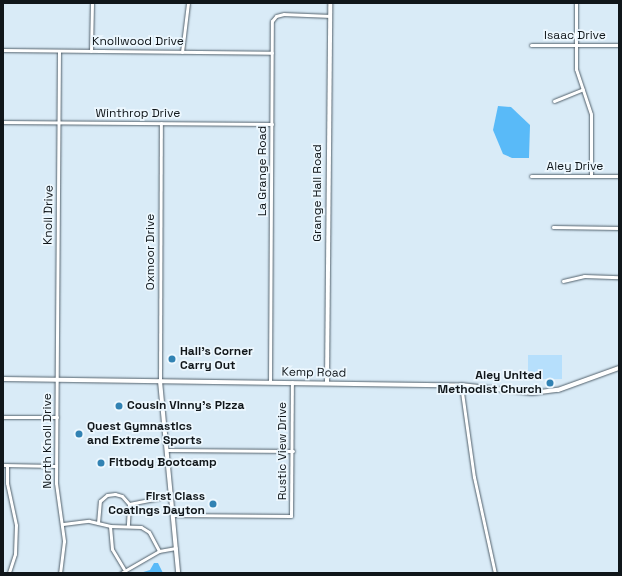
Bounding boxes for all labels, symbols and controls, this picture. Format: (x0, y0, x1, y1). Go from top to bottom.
street label: Isaac Drive (544, 29, 606, 43)
street label: Knollwood Drive (92, 35, 184, 49)
street label: Winthrop Drive (96, 107, 180, 121)
street label: La Grange Road (256, 126, 270, 216)
street label: Grange Hall Road (311, 144, 325, 242)
street label: Aley Drive (547, 160, 603, 174)
street label: Knoll Drive (41, 185, 57, 245)
street label: Oxmoor Drive (144, 214, 158, 290)
place label: Hall's Corner Carry Out (180, 345, 253, 373)
marker: Hall's Corner Carry Out (167, 354, 177, 364)
street label: Kemp Road (281, 365, 347, 381)
place label: Aley United Methodist Church (438, 369, 542, 397)
marker: Aley United Methodist Church (545, 378, 555, 388)
street label: North Knoll Drive (41, 393, 55, 489)
place label: Cousin Vinny's Pizza (127, 399, 245, 413)
marker: Cousin Vinny's Pizza (114, 401, 124, 411)
street label: Rustic View Drive (276, 402, 290, 500)
place label: Quest Gymnastics and Extreme Sports (87, 420, 202, 448)
marker: Quest Gymnastics and Extreme Sports (74, 429, 84, 439)
place label: Fitbody Bootcamp (109, 456, 217, 470)
marker: Fitbody Bootcamp (96, 458, 106, 468)
place label: First Class Coatings Dayton (108, 490, 205, 518)
marker: First Class Coatings Dayton (208, 499, 218, 509)

